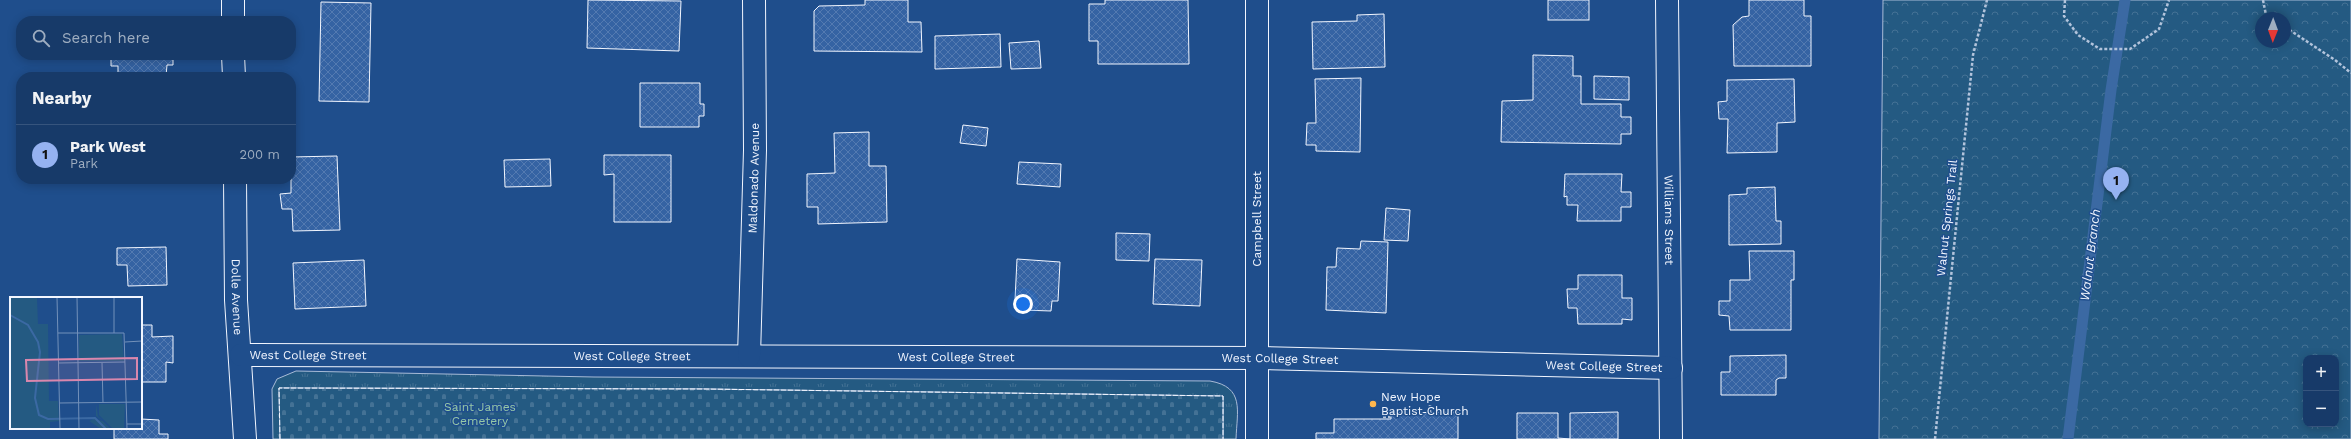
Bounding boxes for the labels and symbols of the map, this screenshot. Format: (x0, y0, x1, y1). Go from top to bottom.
north arrow (2255, 12, 2291, 48)
street label: Maldonado Avenue (746, 123, 762, 234)
street label: Walnut Springs Trail (1934, 159, 1960, 277)
pin: 1 (2103, 167, 2129, 200)
street label: Campbell Street (1250, 171, 1264, 267)
street label: Williams Street (1662, 175, 1676, 265)
water label: Walnut Branch (2077, 208, 2103, 302)
street label: Dolle Avenue (229, 259, 245, 336)
your location (1013, 294, 1033, 314)
inset map (10, 297, 142, 429)
street label: West College Street (250, 348, 366, 362)
street label: West College Street (574, 349, 690, 363)
street label: West College Street (898, 350, 1014, 364)
street label: West College Street (1222, 351, 1339, 367)
street label: West College Street (1545, 358, 1662, 375)
place label: New Hope Baptist Church (1381, 390, 1469, 418)
marker: New Hope Baptist Church (1368, 399, 1378, 409)
park label: Saint James Cemetery (444, 400, 516, 428)

